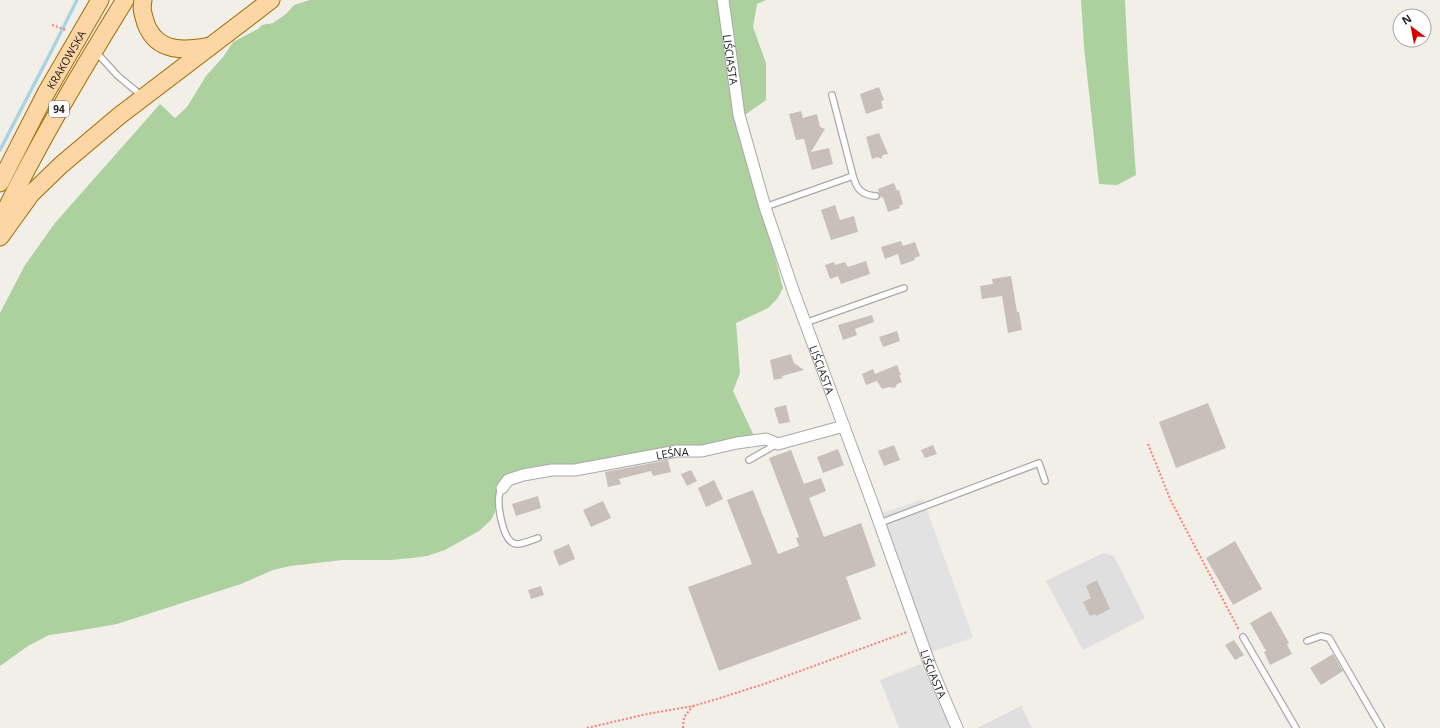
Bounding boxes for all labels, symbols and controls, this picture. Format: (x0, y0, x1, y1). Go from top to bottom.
north arrow (1392, 8, 1432, 48)
text: N (1399, 10, 1414, 28)
street label: KRAKOWSKA (43, 27, 89, 92)
street label: LIŚCIASTA (720, 33, 742, 86)
road number: 94 (49, 101, 69, 117)
street label: LIŚCIASTA (807, 343, 839, 396)
street label: LEŚNA (654, 444, 689, 462)
street label: LIŚCIASTA (918, 647, 951, 700)

